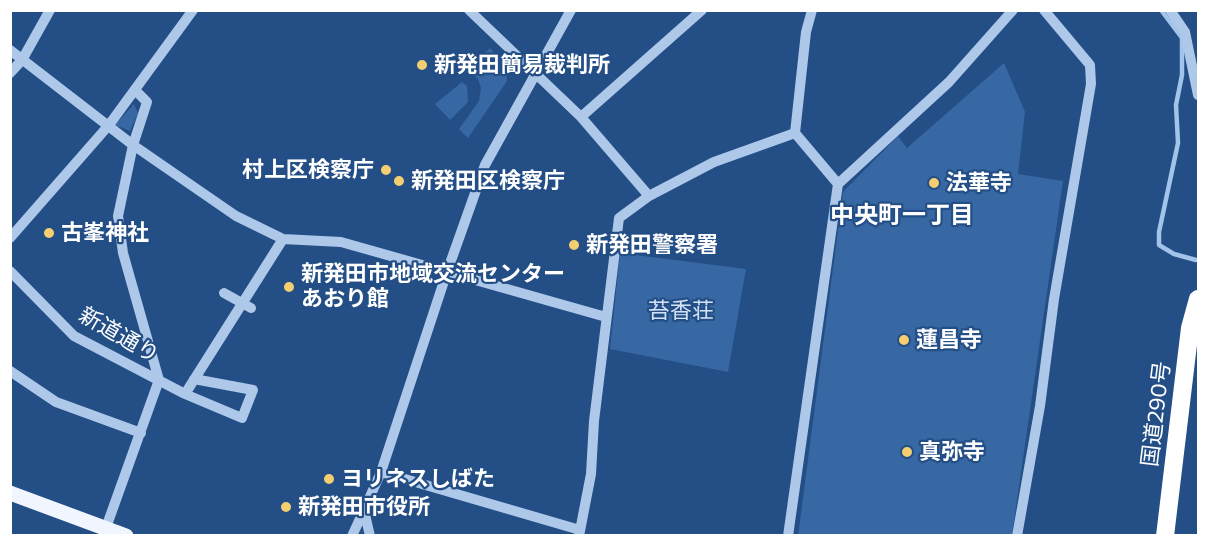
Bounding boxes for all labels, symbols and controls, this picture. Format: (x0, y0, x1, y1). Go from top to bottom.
place label: 新発田簡易裁判所 (434, 52, 610, 78)
marker: 新発田簡易裁判所 (415, 58, 429, 72)
place label: 村上区検察庁 (242, 157, 374, 183)
marker: 村上区検察庁 (379, 163, 393, 177)
place label: 新発田区検察庁 (411, 168, 565, 194)
place label: 法華寺 (946, 170, 1012, 196)
marker: 新発田区検察庁 (392, 174, 406, 188)
marker: 法華寺 (927, 176, 941, 190)
district label: 中央町一丁目 (830, 201, 974, 229)
place label: 古峯神社 (61, 220, 149, 246)
marker: 古峯神社 (42, 226, 56, 240)
place label: 新発田警察署 (586, 232, 718, 258)
marker: 新発田警察署 (567, 238, 581, 252)
place label: 新発田市地域交流センター あおり館 (301, 261, 565, 312)
marker: 新発田市地域交流センター あおり館 (282, 280, 296, 294)
park label: 苔香荘 (648, 298, 714, 324)
street label: 新道通り (74, 302, 164, 368)
place label: 蓮昌寺 (916, 327, 982, 353)
marker: 蓮昌寺 (897, 333, 911, 347)
street label: 国道290号 (1136, 360, 1176, 468)
place label: 真弥寺 (919, 439, 985, 465)
marker: 真弥寺 (900, 445, 914, 459)
place label: ヨリネスしばた (341, 466, 495, 492)
marker: ヨリネスしばた (322, 472, 336, 486)
place label: 新発田市役所 (298, 494, 430, 520)
marker: 新発田市役所 (279, 500, 293, 514)

